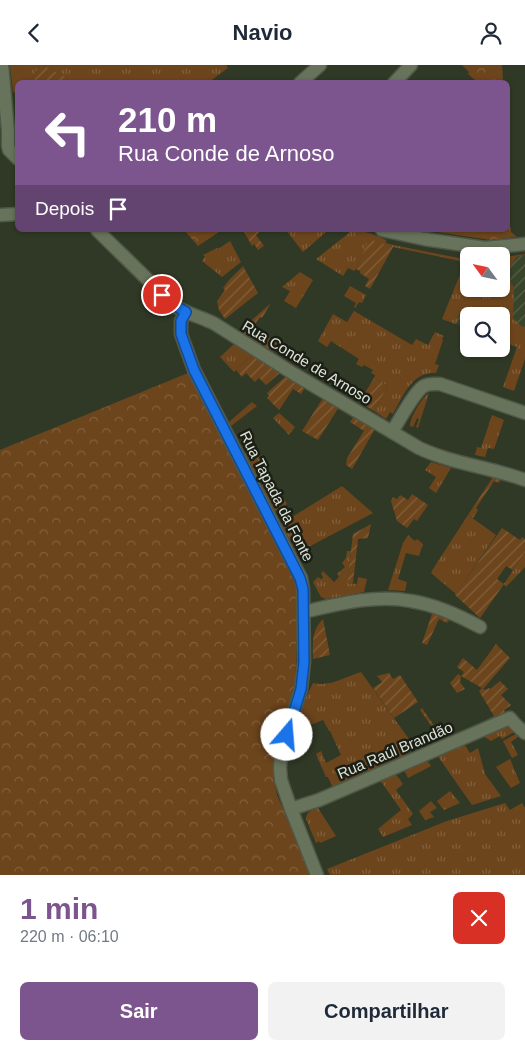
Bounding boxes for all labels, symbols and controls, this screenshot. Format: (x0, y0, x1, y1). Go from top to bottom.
icon: back (20, 19, 48, 47)
icon: person (477, 19, 505, 47)
text: Navio (233, 20, 292, 45)
icon: left (35, 100, 100, 165)
text: 210 m (118, 100, 217, 139)
text: Rua Conde de Arnoso (118, 141, 335, 166)
icon: arrive (104, 195, 132, 223)
text: Depois (35, 198, 94, 219)
north arrow (460, 247, 510, 297)
map controls (460, 247, 510, 357)
pin (141, 274, 183, 316)
icon: arrive (148, 281, 176, 309)
button: search (460, 307, 510, 357)
street label: Rua Conde de Arnoso (239, 317, 375, 407)
street label: Rua Tapada da Fonte (237, 428, 317, 564)
position arrow (260, 708, 312, 760)
street label: Rua Raúl Brandão (335, 718, 455, 782)
text: 1 min (20, 892, 98, 925)
button: close (453, 892, 505, 944)
text: 220 m · 06:10 (20, 928, 119, 945)
button: Sair (20, 982, 258, 1040)
button: Compartilhar (268, 982, 505, 1040)

